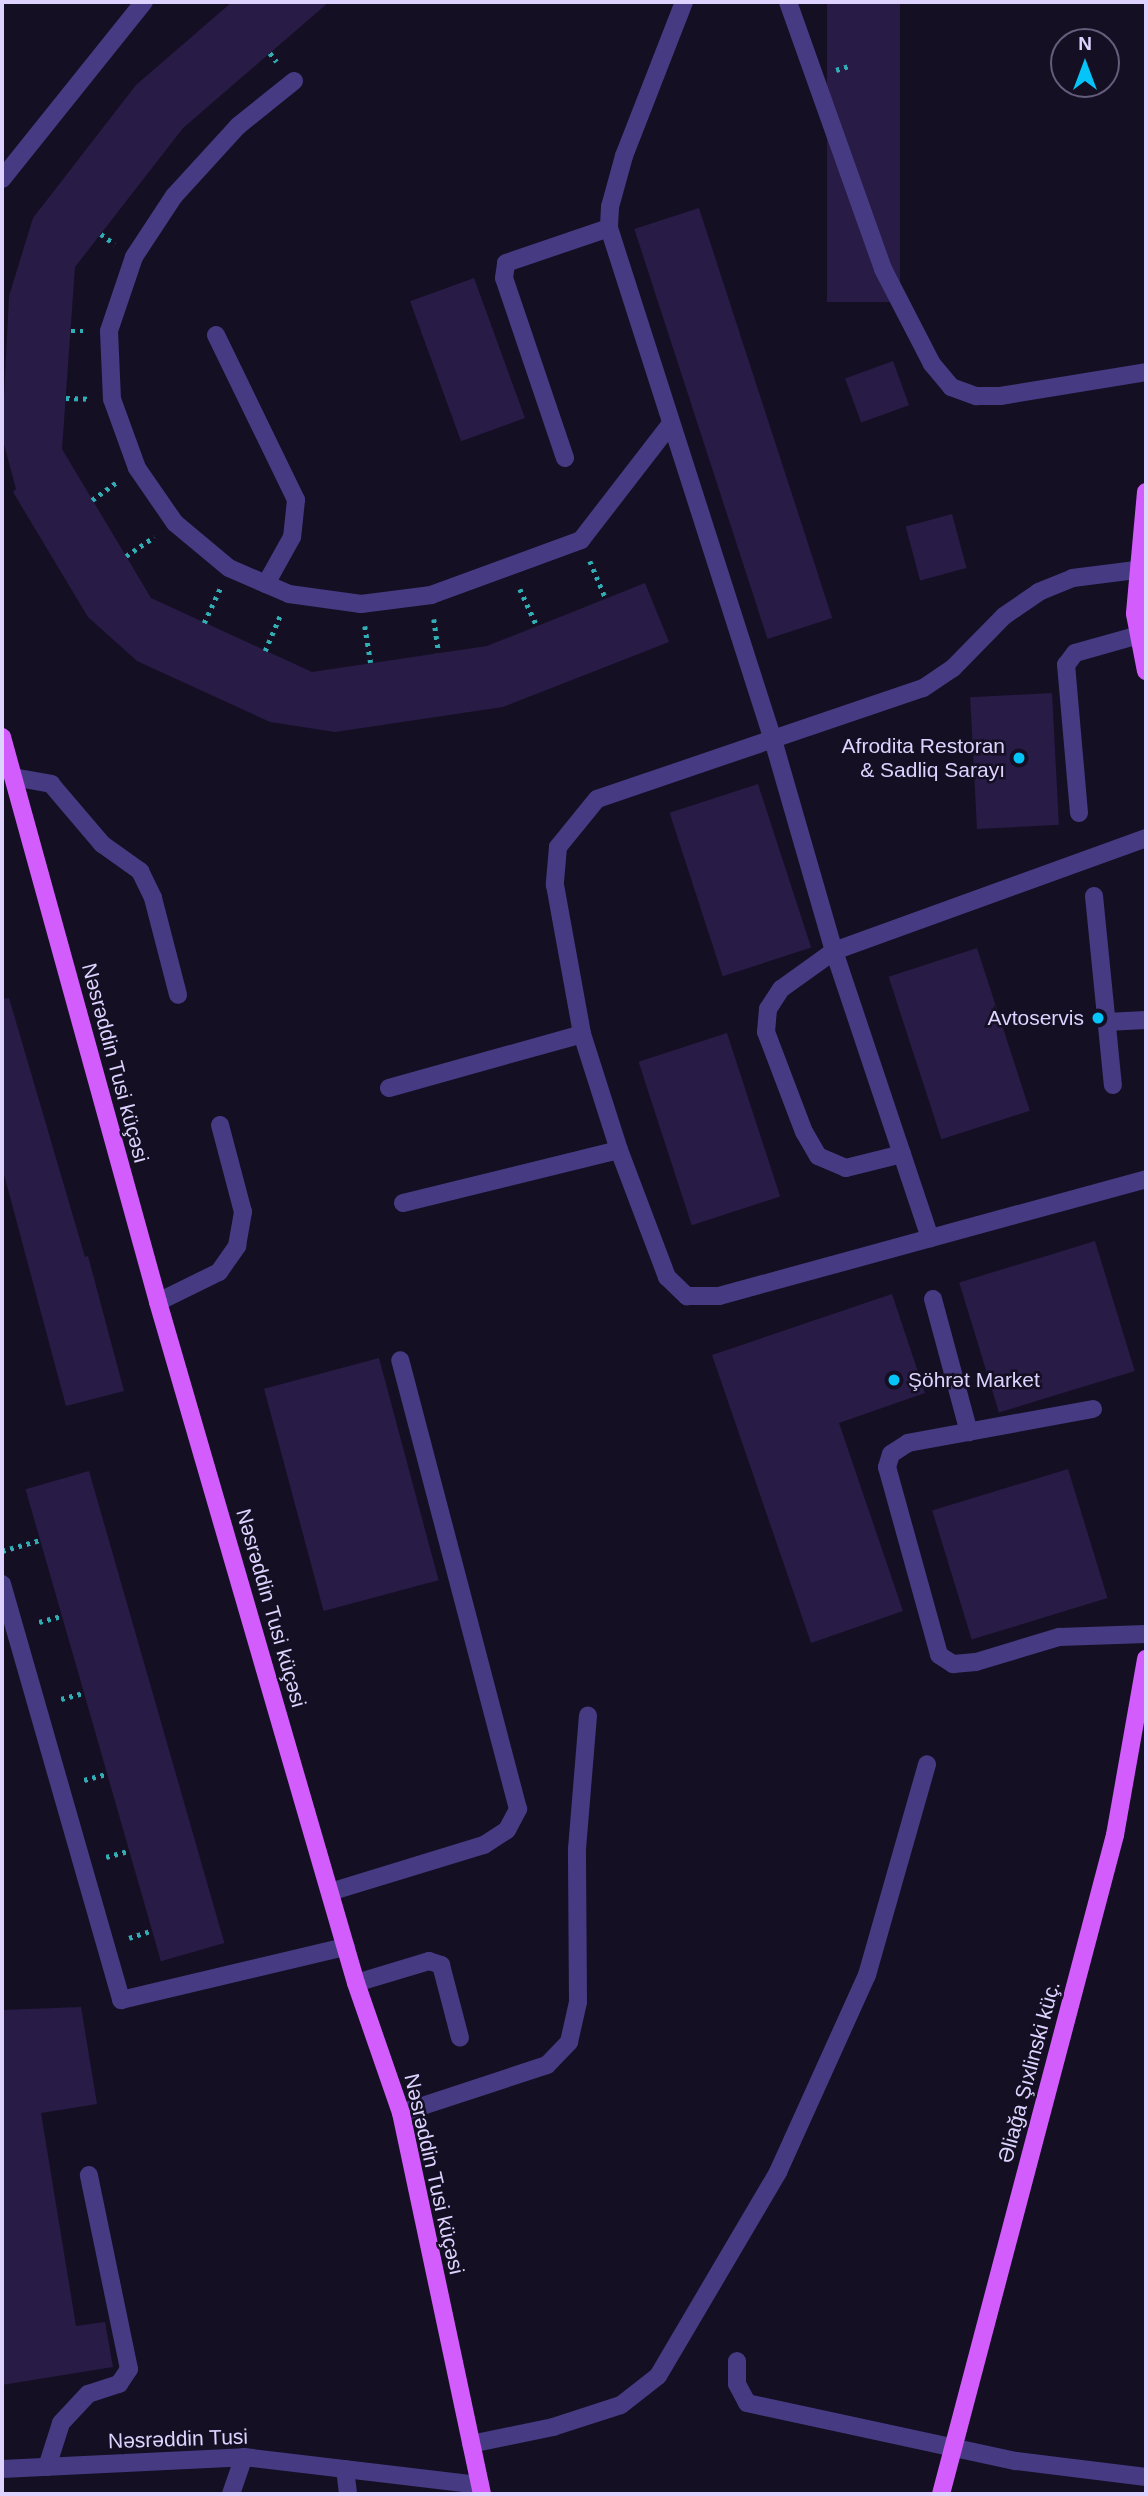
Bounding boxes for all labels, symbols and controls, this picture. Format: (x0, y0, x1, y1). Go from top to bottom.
north arrow (1050, 28, 1120, 98)
text: N (1078, 33, 1092, 54)
place label: Afrodita Restoran & Sadliq Sarayı (842, 733, 1005, 783)
marker: Afrodita Restoran & Sadliq Sarayı (1011, 750, 1027, 766)
street label: Nəsrəddin Tusi küçəsi (76, 960, 154, 1166)
place label: Avtoservis (988, 1005, 1084, 1031)
marker: Avtoservis (1090, 1010, 1106, 1026)
place label: Şöhrət Market (908, 1367, 1040, 1393)
marker: Şöhrət Market (886, 1372, 902, 1388)
street label: Nəsrəddin Tusi küçəsi (231, 1506, 311, 1710)
street label: Əliağa Şıxlinski küç. (993, 1978, 1065, 2166)
street label: Nəsrəddin Tusi küçəsi (399, 2071, 469, 2277)
street label: Nəsrəddin Tusi (107, 2424, 249, 2454)

